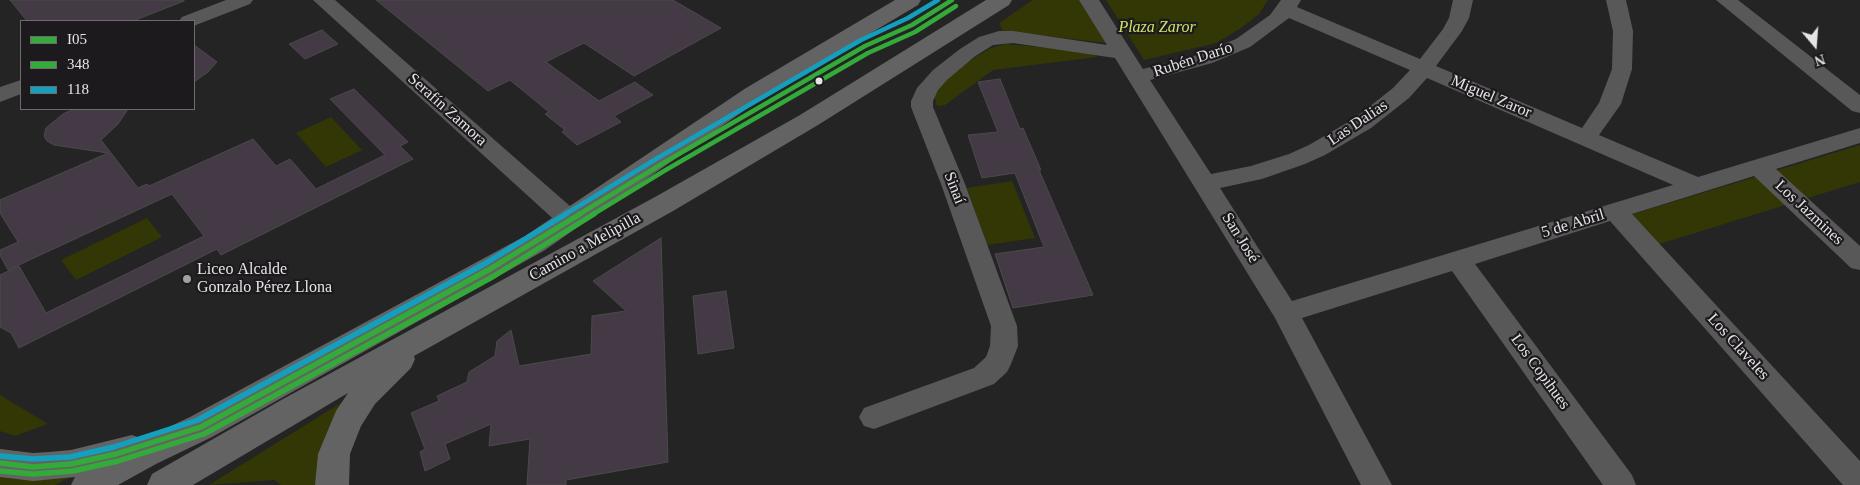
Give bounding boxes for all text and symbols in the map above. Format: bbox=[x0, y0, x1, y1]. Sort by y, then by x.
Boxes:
park label: Plaza Zaror bbox=[1118, 18, 1196, 38]
legend bbox=[20, 20, 195, 110]
north arrow bbox=[1790, 20, 1840, 70]
text: I05 bbox=[67, 31, 87, 47]
street label: Rubén Darío bbox=[1151, 38, 1235, 82]
text: N bbox=[1813, 51, 1827, 68]
text: 348 bbox=[67, 56, 90, 72]
street label: Serafín Zamora bbox=[403, 69, 491, 151]
street label: Miguel Zaror bbox=[1448, 71, 1534, 123]
unlabelled marker bbox=[814, 76, 824, 86]
text: 118 bbox=[67, 81, 89, 97]
street label: Las Dalias bbox=[1324, 96, 1392, 150]
street label: Sinaí bbox=[939, 169, 969, 207]
street label: Los Jazmines bbox=[1771, 176, 1847, 250]
street label: 5 de Abril bbox=[1539, 205, 1607, 243]
street label: Camino a Melipilla bbox=[526, 208, 644, 286]
street label: San José bbox=[1217, 209, 1263, 267]
place label: Liceo Alcalde Gonzalo Pérez Llona bbox=[197, 260, 332, 298]
marker: Liceo Alcalde Gonzalo Pérez Llona bbox=[181, 273, 193, 285]
street label: Los Claveles bbox=[1703, 310, 1773, 384]
street label: Los Copihues bbox=[1506, 331, 1574, 413]

